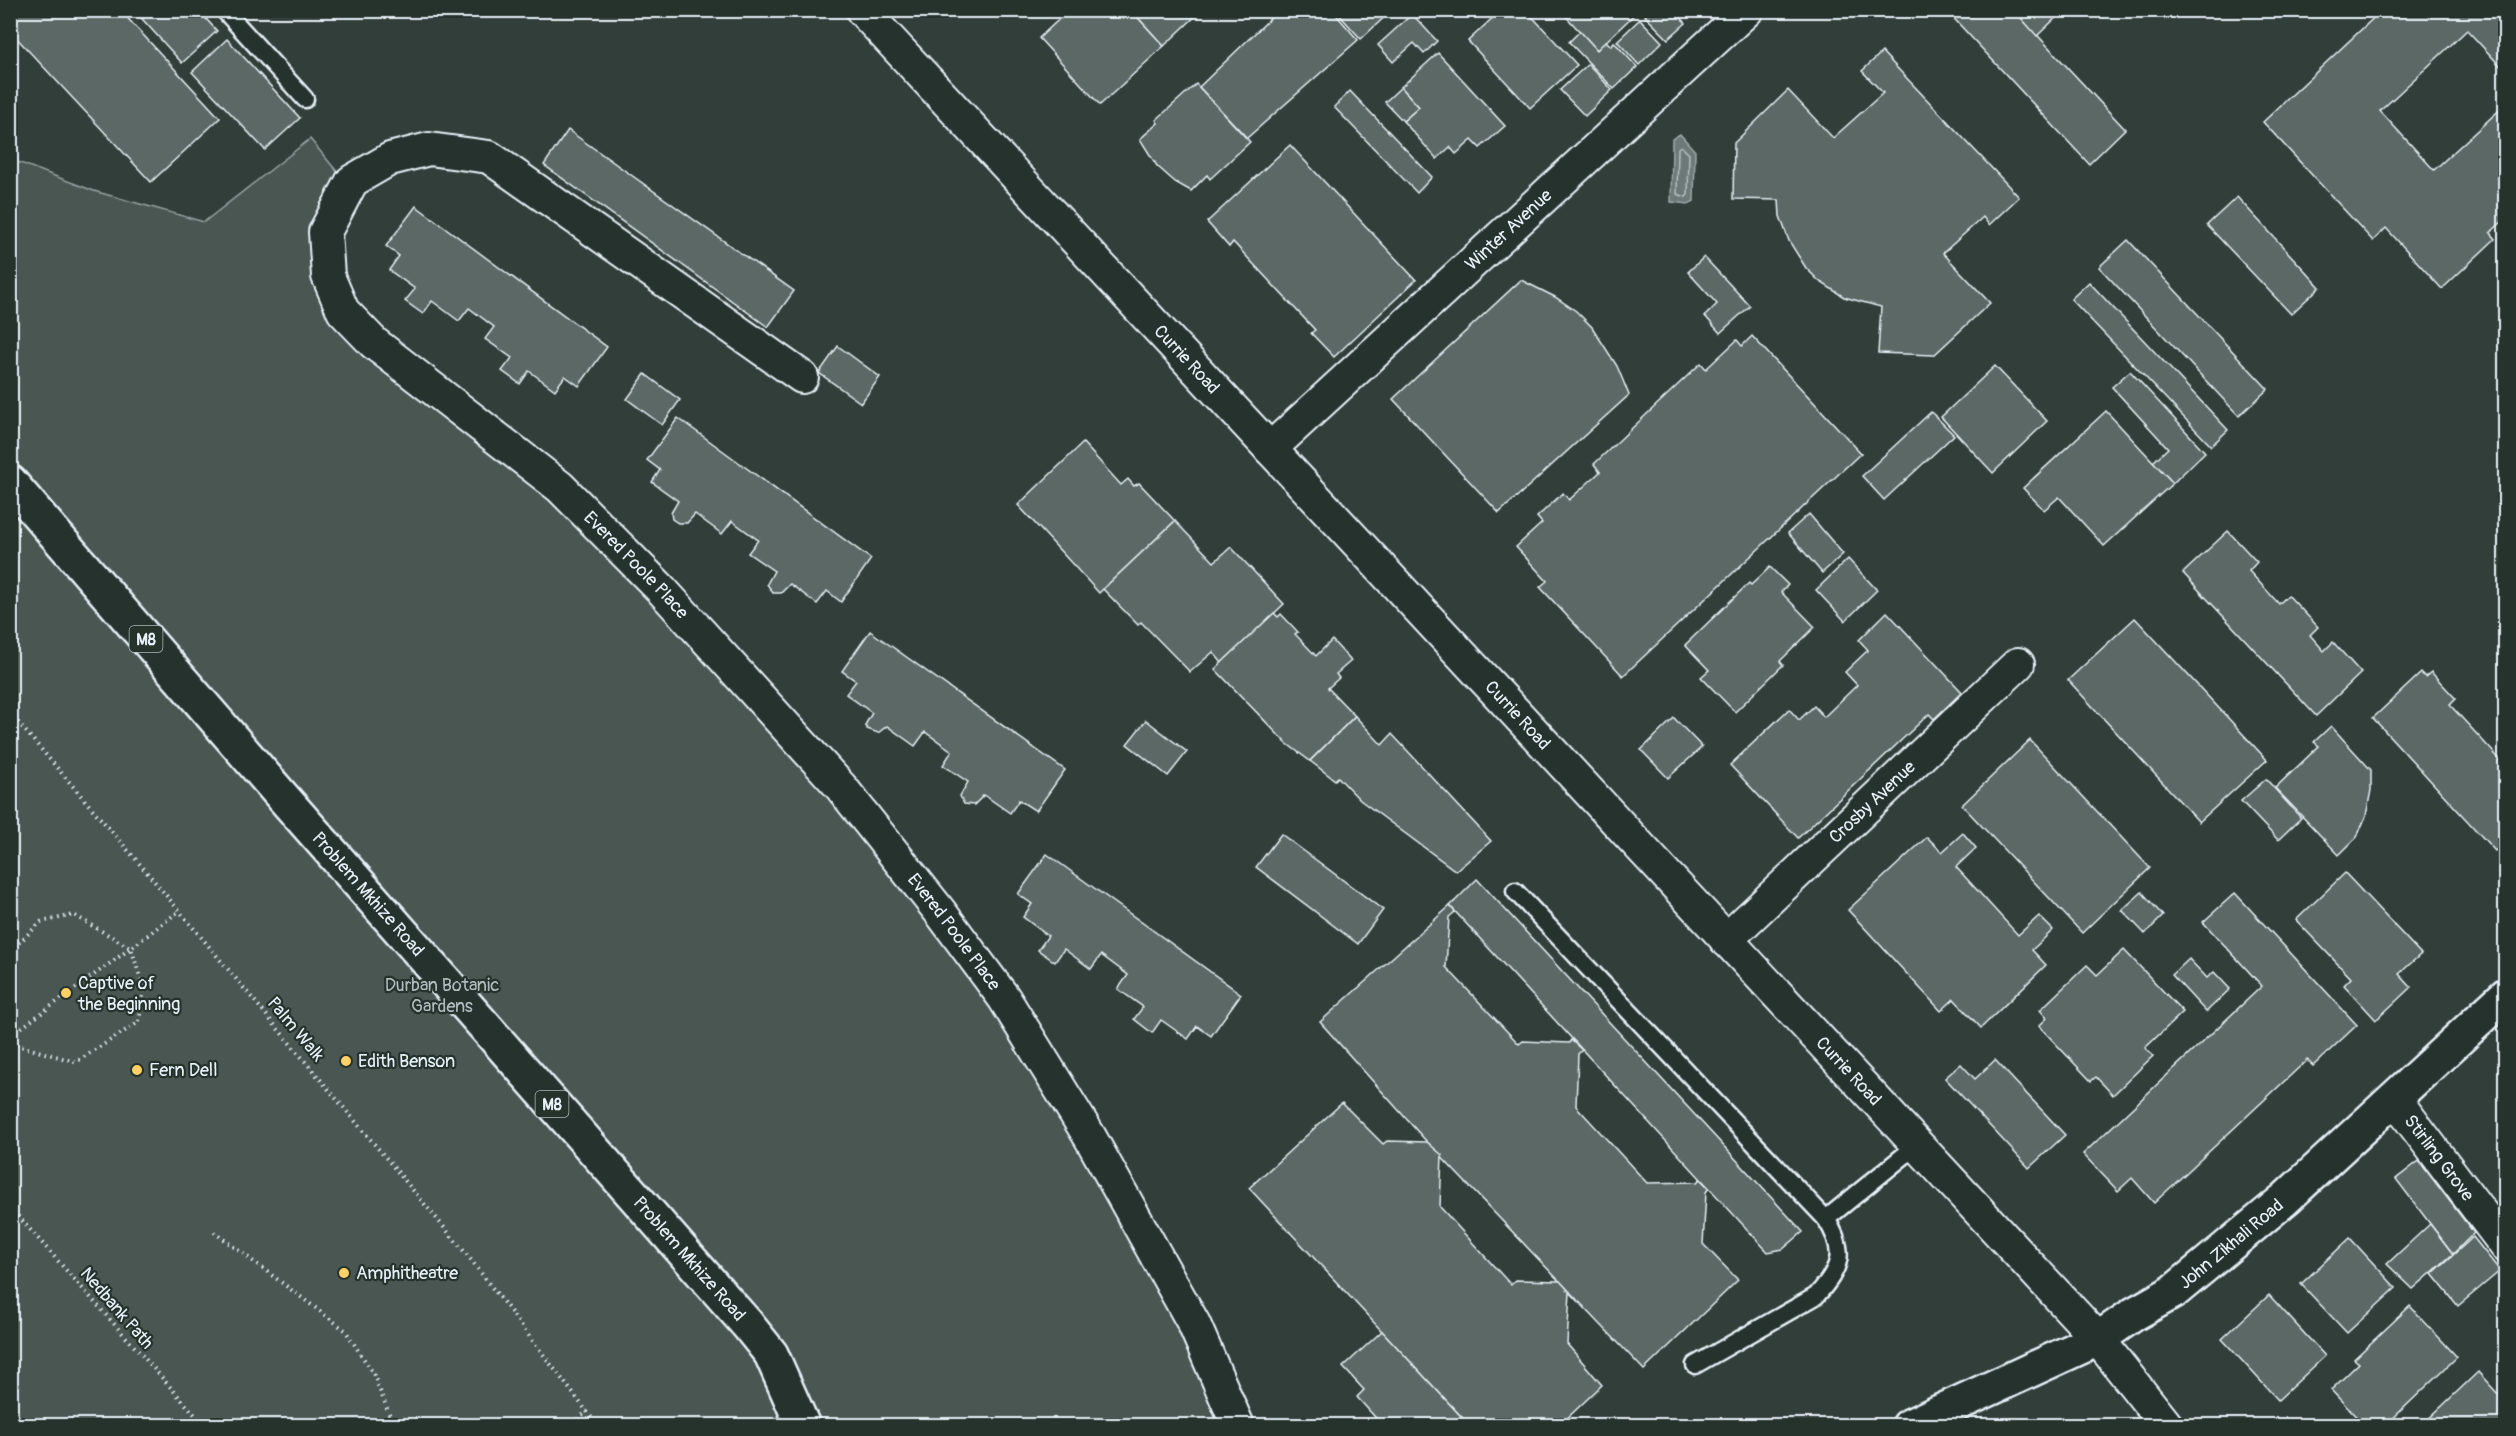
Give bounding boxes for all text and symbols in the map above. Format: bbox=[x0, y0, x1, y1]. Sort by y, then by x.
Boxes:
street label: Winter Avenue bbox=[1460, 184, 1557, 276]
street label: Currie Road bbox=[1149, 320, 1224, 399]
street label: Evered Poole Place bbox=[579, 507, 693, 624]
road number: M8 bbox=[130, 626, 162, 652]
street label: Currie Road bbox=[1480, 676, 1555, 755]
street label: Crosby Avenue bbox=[1824, 756, 1921, 849]
street label: Problem Mkhize Road bbox=[307, 827, 429, 962]
street label: Evered Poole Place bbox=[902, 869, 1006, 995]
place label: Captive of the Beginning bbox=[77, 972, 180, 1016]
park label: Durban Botanic Gardens bbox=[385, 974, 499, 1018]
marker: Captive of the Beginning bbox=[59, 986, 73, 1000]
street label: Palm Walk bbox=[262, 992, 330, 1067]
street label: Currie Road bbox=[1811, 1032, 1886, 1111]
place label: Edith Benson bbox=[358, 1050, 455, 1073]
marker: Edith Benson bbox=[339, 1054, 353, 1068]
place label: Fern Dell bbox=[149, 1059, 217, 1082]
marker: Fern Dell bbox=[130, 1063, 144, 1077]
road number: M8 bbox=[536, 1091, 568, 1117]
street label: Stirling Grove bbox=[2399, 1110, 2479, 1206]
street label: Problem Mkhize Road bbox=[628, 1192, 750, 1326]
street label: John Zikhali Road bbox=[2174, 1194, 2288, 1294]
place label: Amphitheatre bbox=[356, 1262, 458, 1285]
street label: Nedbank Path bbox=[75, 1263, 158, 1354]
marker: Amphitheatre bbox=[337, 1266, 351, 1280]

